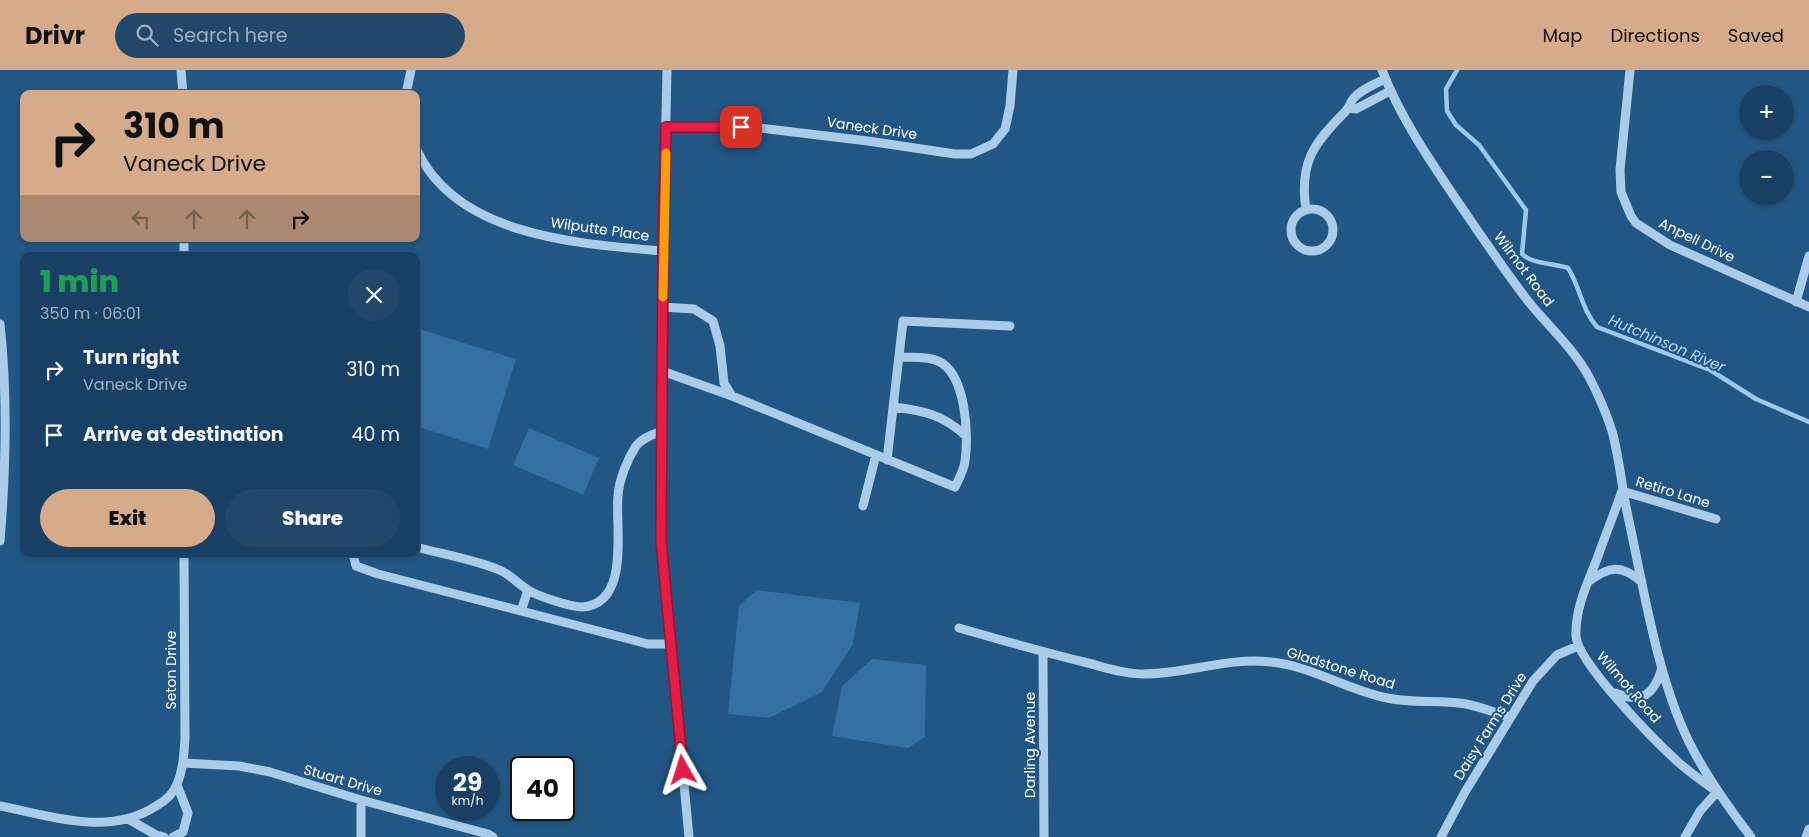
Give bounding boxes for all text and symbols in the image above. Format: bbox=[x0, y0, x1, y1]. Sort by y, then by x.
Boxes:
search box bbox=[115, 13, 465, 58]
text: Drivr bbox=[25, 19, 85, 52]
icon: search bbox=[133, 21, 161, 49]
text: Search here bbox=[173, 22, 288, 49]
text: Map bbox=[1543, 23, 1582, 48]
text: Directions bbox=[1610, 23, 1700, 48]
text: Saved bbox=[1728, 23, 1784, 48]
map controls bbox=[1739, 85, 1794, 205]
button: + bbox=[1739, 85, 1794, 140]
text: 310 m bbox=[123, 101, 225, 150]
pin bbox=[720, 106, 762, 148]
icon: right bbox=[40, 110, 105, 175]
street label: Vaneck Drive bbox=[825, 112, 919, 144]
icon: arrive bbox=[727, 113, 755, 141]
text: Vaneck Drive bbox=[123, 148, 266, 179]
button: − bbox=[1739, 150, 1794, 205]
icon: left bbox=[127, 205, 155, 233]
icon: ahead bbox=[180, 205, 208, 233]
icon: ahead bbox=[233, 205, 261, 233]
icon: right bbox=[286, 205, 314, 233]
street label: Wilputte Place bbox=[549, 212, 651, 246]
street label: Anpell Drive bbox=[1656, 213, 1739, 267]
street label: Wilmot Road bbox=[1489, 227, 1559, 311]
text: 1 min bbox=[40, 260, 119, 303]
button: close bbox=[348, 269, 400, 321]
text: 350 m · 06:01 bbox=[40, 302, 141, 325]
water label: Hutchinson River bbox=[1605, 309, 1729, 377]
text: Turn right bbox=[83, 344, 179, 371]
icon: right bbox=[40, 356, 68, 384]
text: 310 m bbox=[346, 356, 400, 383]
text: Vaneck Drive bbox=[83, 373, 187, 396]
icon: arrive bbox=[40, 421, 68, 449]
text: Arrive at destination bbox=[83, 421, 284, 448]
text: 40 m bbox=[351, 421, 400, 448]
street label: Retiro Lane bbox=[1633, 471, 1713, 513]
button: Exit bbox=[40, 489, 215, 547]
button: Share bbox=[225, 489, 400, 547]
street label: Seton Drive bbox=[161, 630, 181, 709]
street label: Gladstone Road bbox=[1284, 642, 1398, 694]
street label: Wilmot Road bbox=[1592, 647, 1666, 727]
street label: Daisy Farms Drive bbox=[1449, 668, 1532, 784]
street label: Darling Avenue bbox=[1020, 692, 1040, 798]
position arrow bbox=[656, 743, 708, 795]
speed limit sign: 40 bbox=[510, 756, 575, 821]
street label: Stuart Drive bbox=[301, 759, 385, 801]
text: 29 bbox=[453, 765, 482, 800]
text: km/h bbox=[452, 792, 483, 809]

